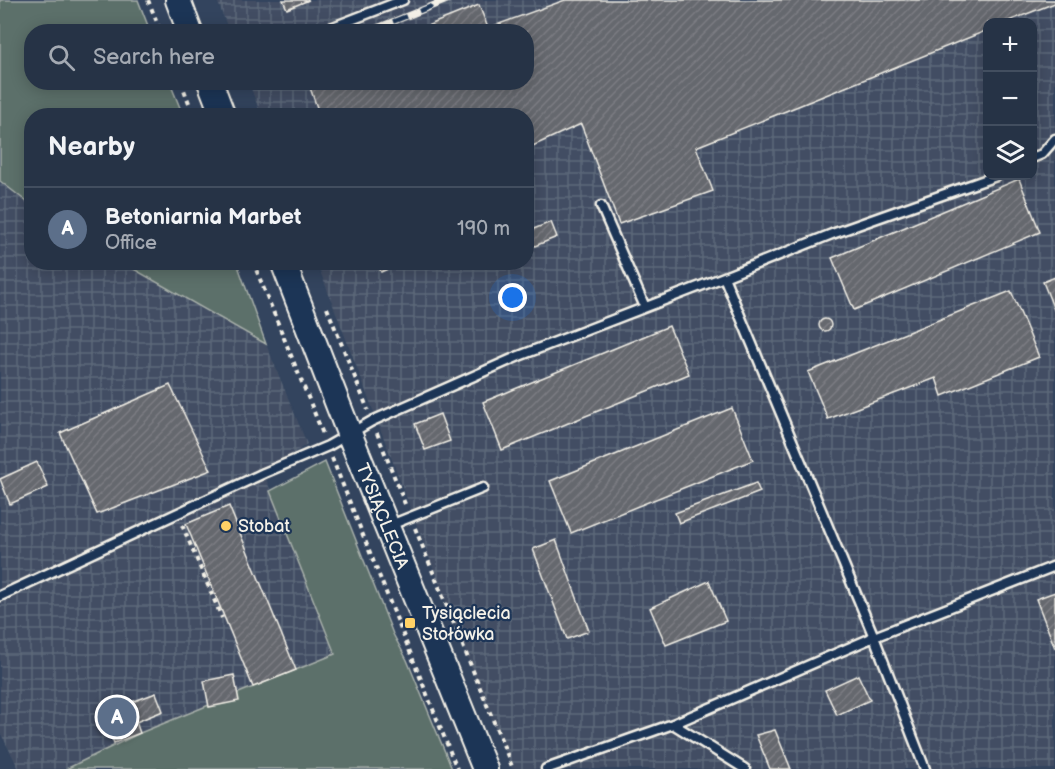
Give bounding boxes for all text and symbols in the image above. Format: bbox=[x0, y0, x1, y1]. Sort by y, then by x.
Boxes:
map controls bbox=[983, 18, 1037, 180]
button: + bbox=[983, 18, 1037, 72]
search box bbox=[24, 24, 534, 90]
icon: search bbox=[45, 41, 78, 74]
text: Search here bbox=[93, 44, 215, 71]
button: − bbox=[983, 72, 1037, 126]
button: layers bbox=[983, 126, 1037, 180]
text: Nearby bbox=[48, 132, 135, 163]
text: Betoniarnia Marbet bbox=[105, 204, 301, 231]
text: A bbox=[61, 217, 74, 241]
text: 190 m bbox=[457, 217, 510, 241]
text: Office bbox=[105, 231, 157, 255]
your location bbox=[498, 283, 527, 312]
street label: TYSIĄCLECIA bbox=[351, 460, 413, 572]
place label: Stobat bbox=[238, 516, 290, 537]
marker: Stobat bbox=[219, 519, 233, 533]
place label: Tysiąclecia Stołówka bbox=[422, 603, 511, 645]
marker: Tysiąclecia Stołówka bbox=[403, 616, 417, 630]
pin: A bbox=[98, 694, 136, 740]

